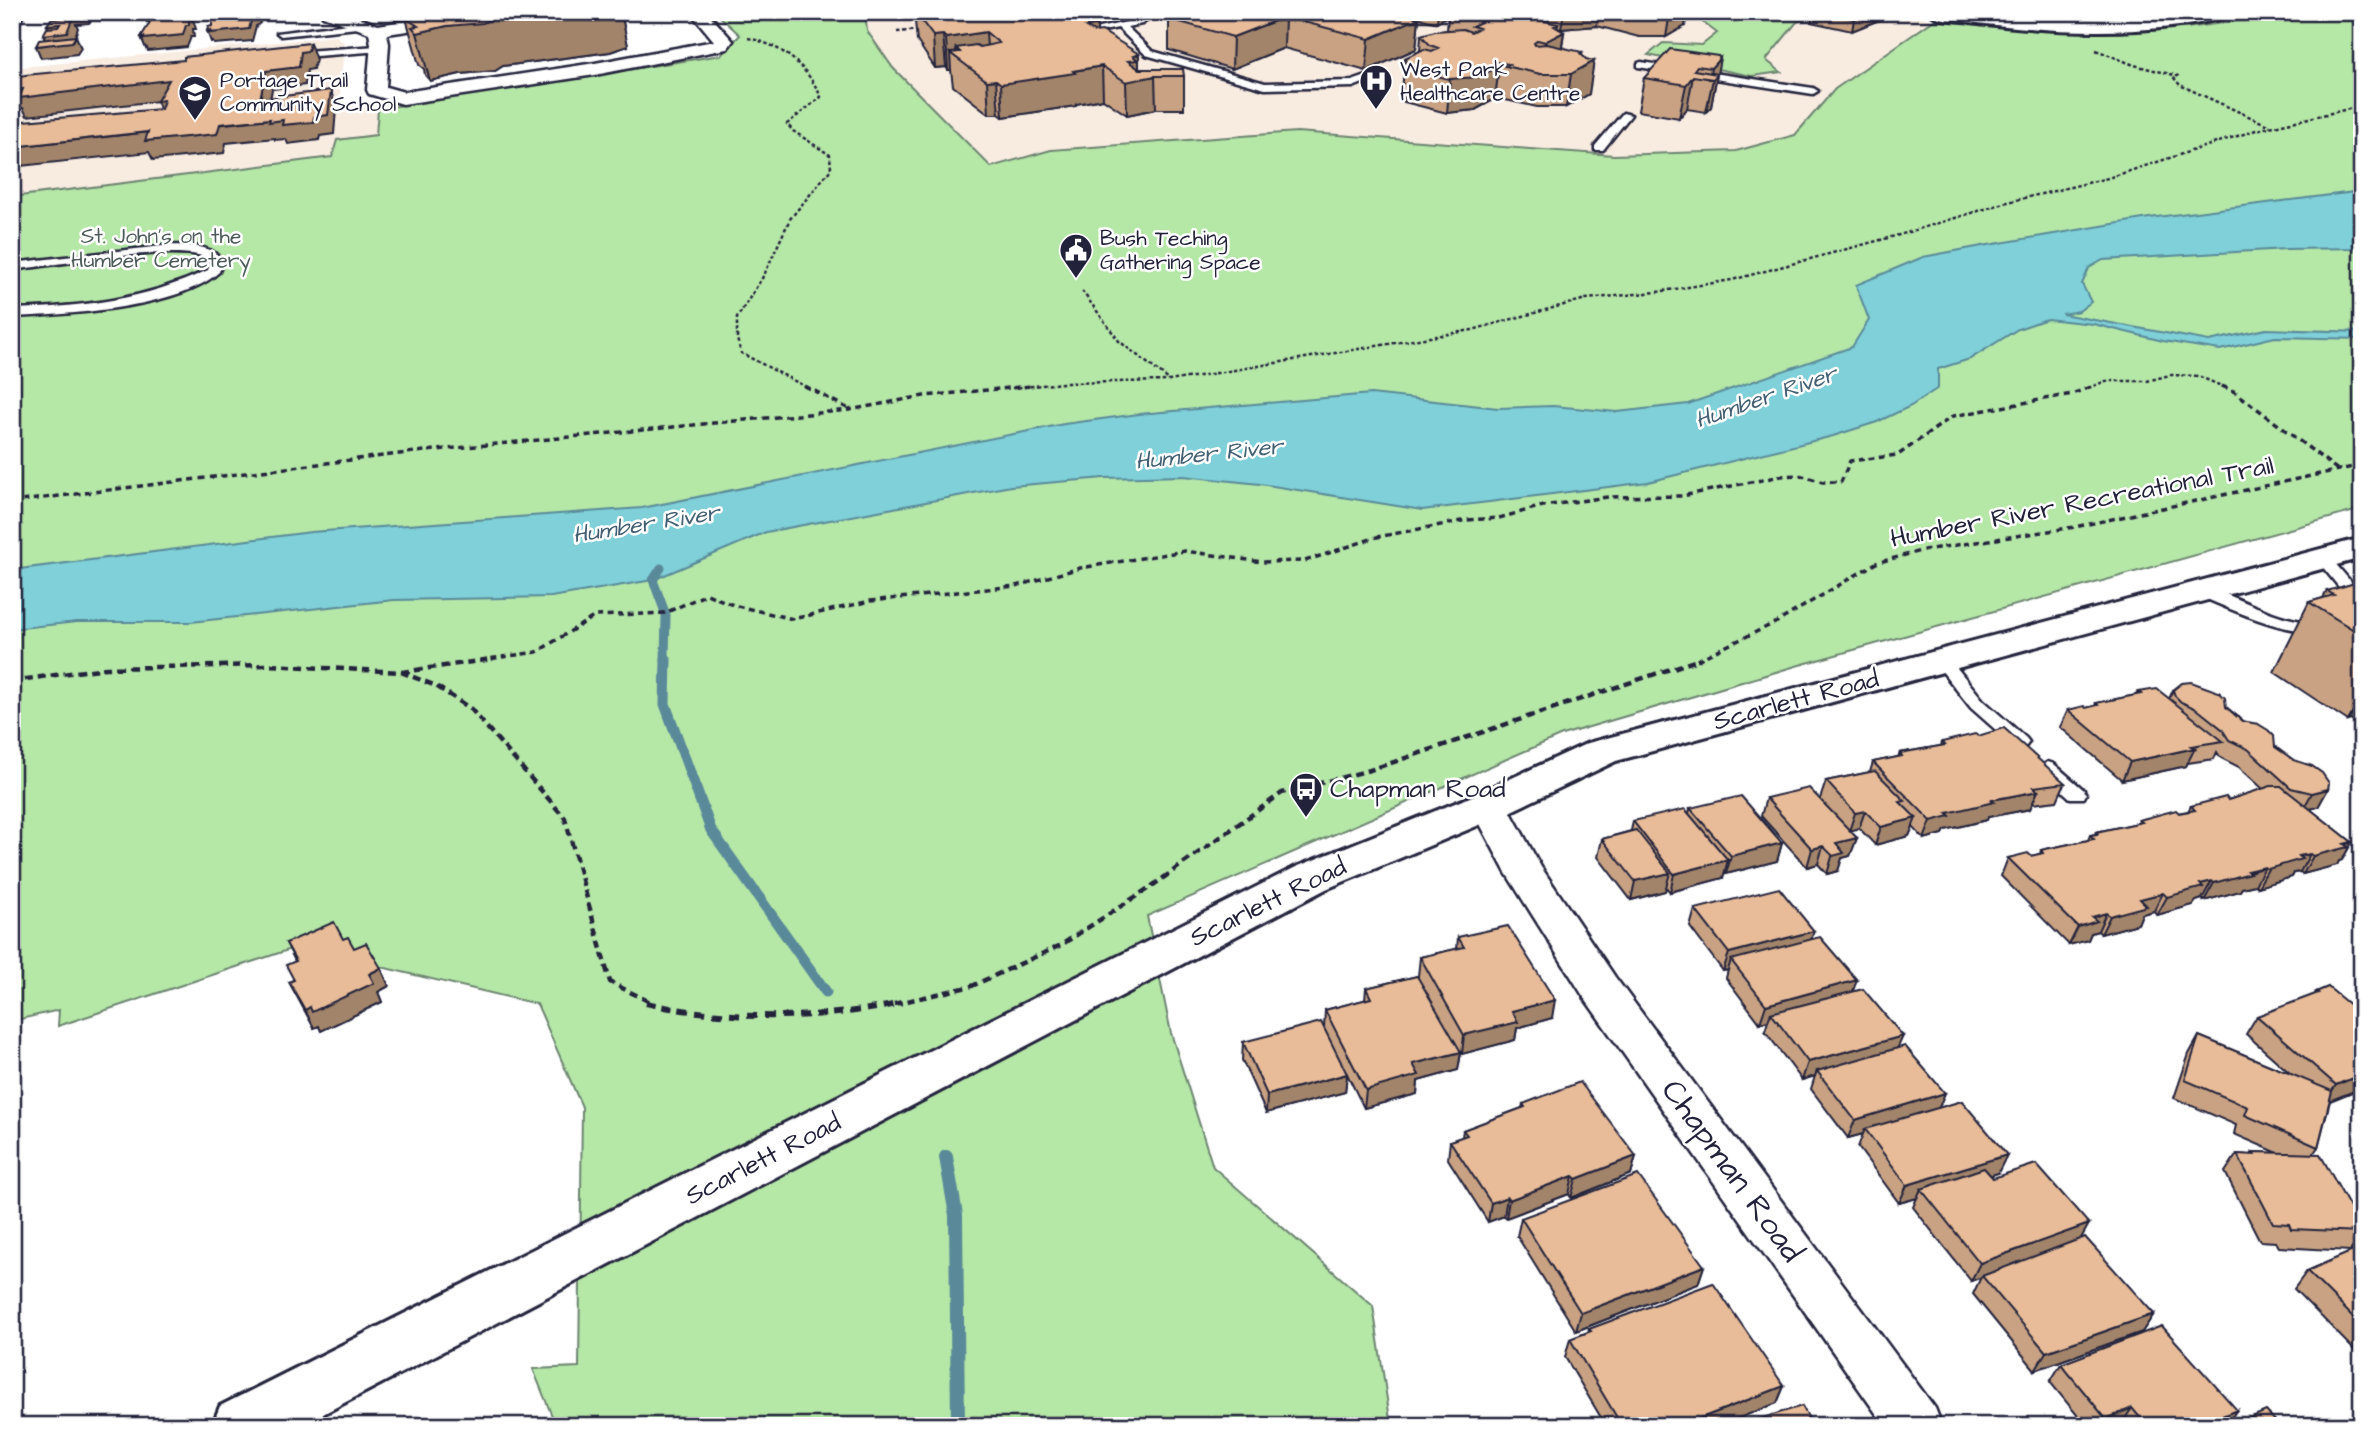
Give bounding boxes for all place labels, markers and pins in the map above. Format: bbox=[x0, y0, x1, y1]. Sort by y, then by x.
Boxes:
place label: West Park Healthcare Centre bbox=[1400, 55, 1580, 108]
hospital icon: West Park Healthcare Centre bbox=[1357, 62, 1395, 111]
place label: Portage Trail Community School bbox=[220, 66, 396, 121]
school or university icon: Portage Trail Community School bbox=[176, 73, 214, 122]
place label: Bush Teching Gathering Space bbox=[1100, 224, 1261, 279]
public building icon: Bush Teching Gathering Space bbox=[1057, 231, 1095, 280]
bus stop icon: Chapman Road bbox=[1287, 770, 1325, 819]
place label: Chapman Road bbox=[1330, 771, 1506, 807]

